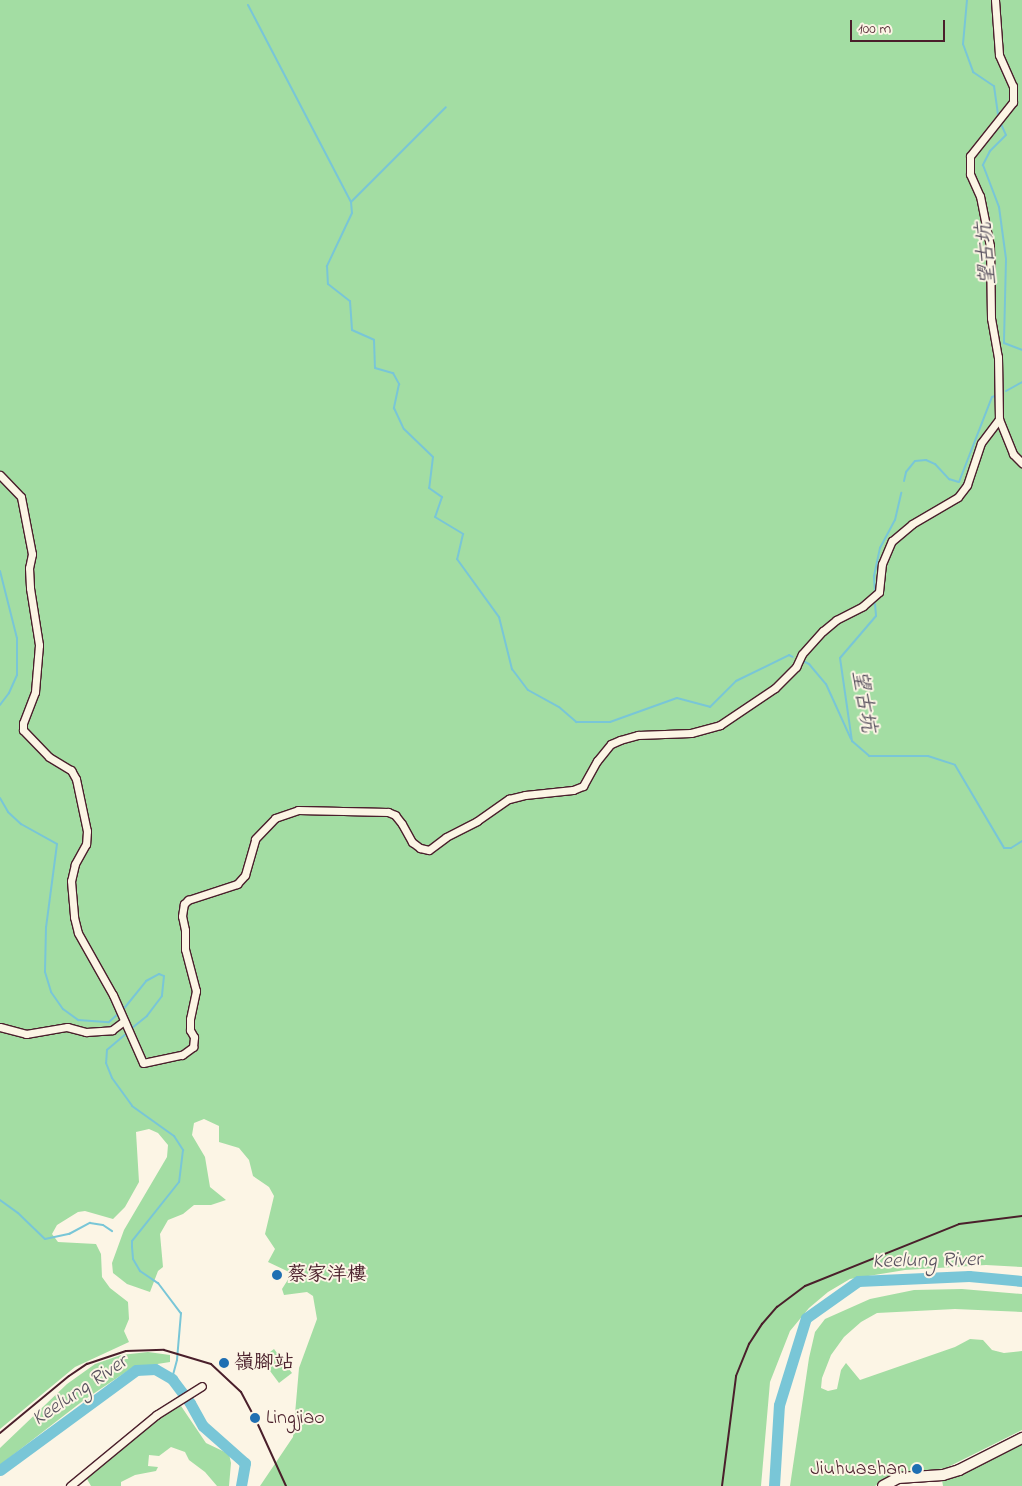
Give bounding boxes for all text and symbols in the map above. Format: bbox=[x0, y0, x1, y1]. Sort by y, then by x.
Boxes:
scale bar bbox=[852, 10, 947, 42]
text: 100 m bbox=[858, 18, 891, 40]
water label: 望古坑 bbox=[972, 222, 1002, 286]
water label: 望古坑 bbox=[846, 668, 880, 734]
water label: Keelung River bbox=[872, 1247, 982, 1275]
place label: 蔡家洋樓 bbox=[287, 1263, 367, 1287]
marker: 蔡家洋樓 bbox=[271, 1269, 283, 1281]
water label: Keelung River bbox=[28, 1350, 132, 1432]
place label: 嶺腳站 bbox=[234, 1351, 294, 1375]
marker: 嶺腳站 bbox=[218, 1357, 230, 1369]
place label: Lingjiao bbox=[266, 1406, 325, 1430]
marker: Lingjiao bbox=[248, 1411, 262, 1425]
place label: Jiuhuashan bbox=[810, 1457, 907, 1481]
marker: Jiuhuashan bbox=[911, 1463, 923, 1475]

